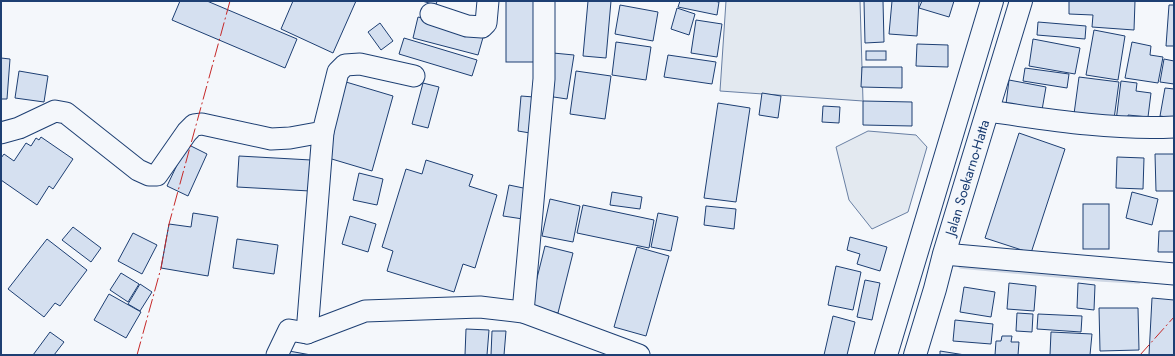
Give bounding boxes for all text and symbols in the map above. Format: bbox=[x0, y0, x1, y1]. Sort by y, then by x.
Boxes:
street label: Jalan Soekarno-Hatta bbox=[940, 117, 994, 240]

